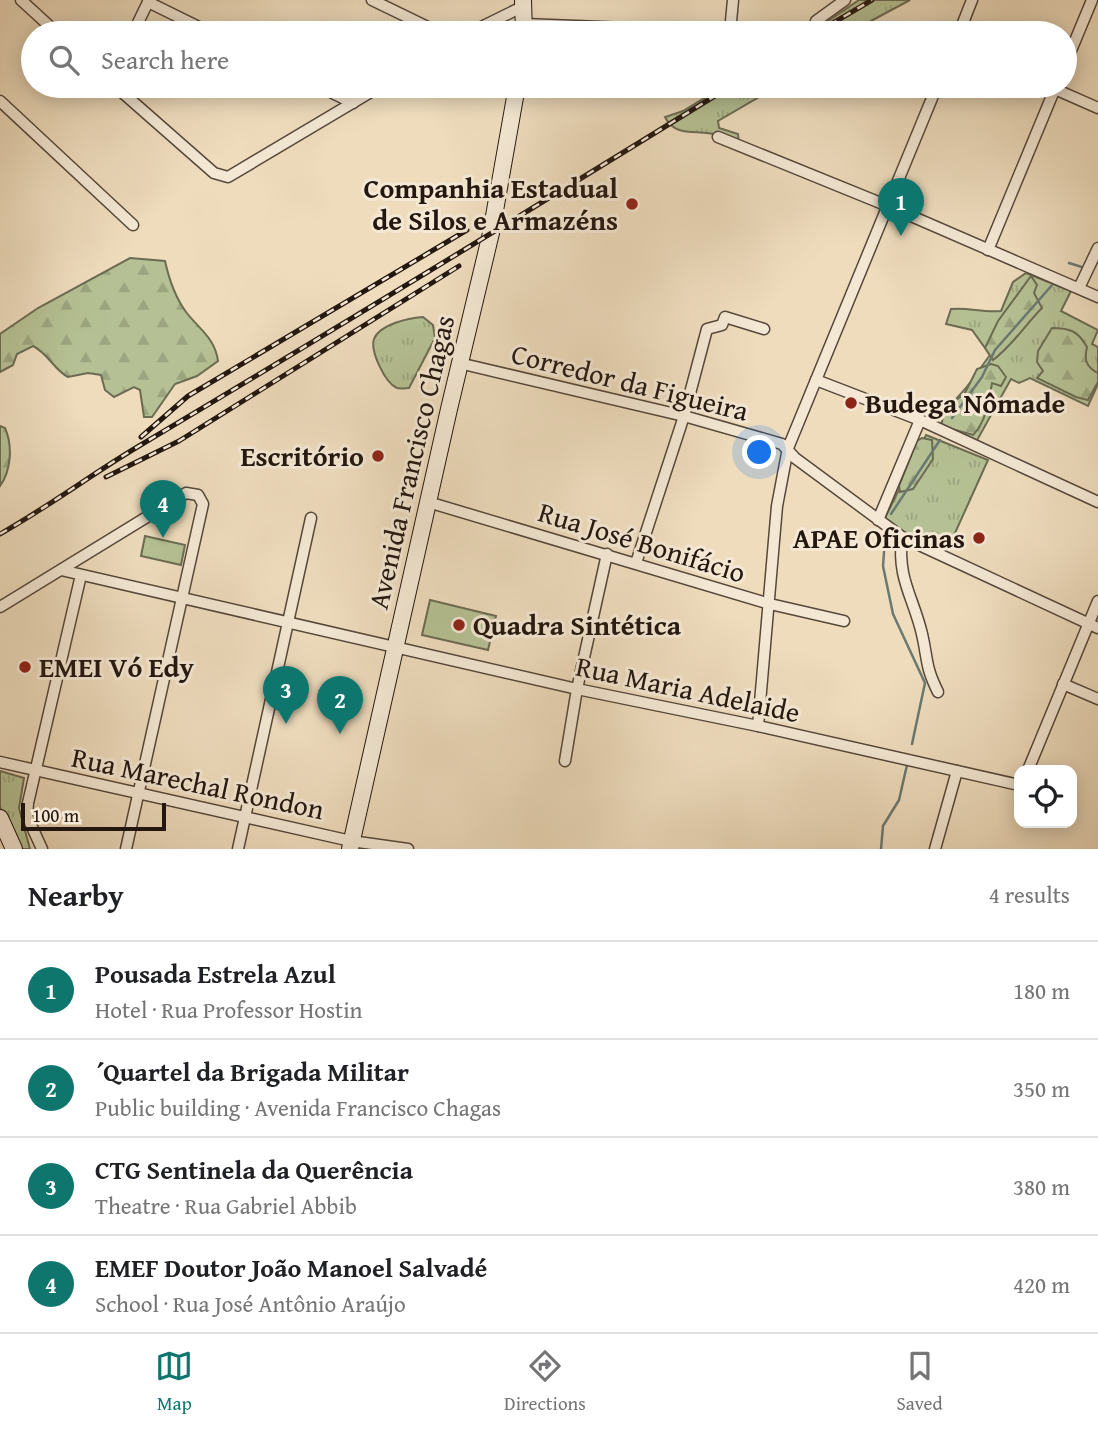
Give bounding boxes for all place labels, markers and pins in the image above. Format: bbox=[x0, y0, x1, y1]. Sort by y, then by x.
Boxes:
place label: Companhia Estadual de Silos e Armazéns bbox=[364, 167, 618, 240]
pin: 1 bbox=[878, 178, 924, 236]
marker: Companhia Estadual de Silos e Armazéns bbox=[624, 196, 640, 212]
place label: Budega Nômade bbox=[865, 382, 1065, 423]
marker: Budega Nômade bbox=[843, 395, 859, 411]
place label: Escritório bbox=[241, 435, 364, 476]
marker: Escritório bbox=[370, 448, 386, 464]
pin: 4 bbox=[140, 480, 186, 538]
place label: APAE Oficinas bbox=[793, 517, 965, 558]
marker: APAE Oficinas bbox=[971, 530, 987, 546]
place label: Quadra Sintética bbox=[473, 604, 682, 645]
marker: Quadra Sintética bbox=[451, 617, 467, 633]
place label: EMEI Vó Edy bbox=[39, 646, 195, 687]
marker: EMEI Vó Edy bbox=[17, 659, 33, 675]
pin: 3 bbox=[263, 666, 309, 724]
pin: 2 bbox=[317, 676, 363, 734]

